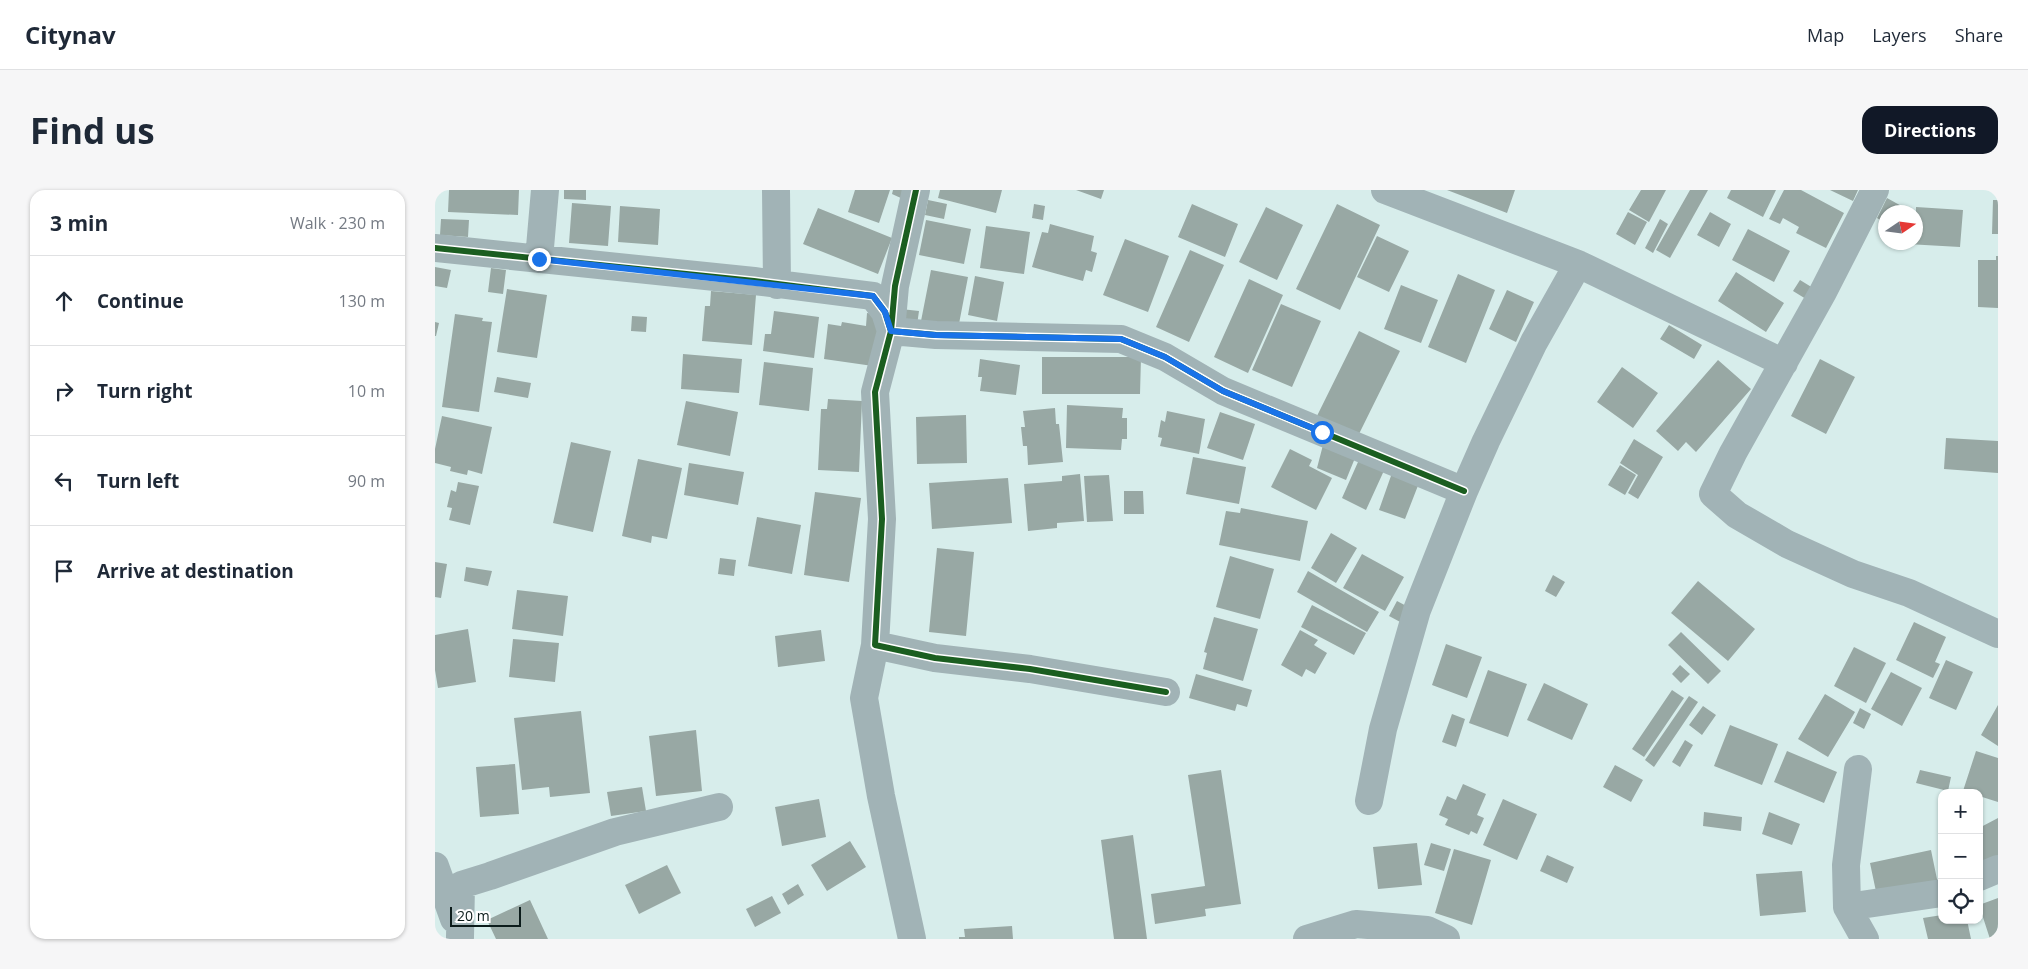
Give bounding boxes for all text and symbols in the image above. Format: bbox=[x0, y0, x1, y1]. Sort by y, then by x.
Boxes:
text: Citynav bbox=[25, 18, 116, 51]
text: Map bbox=[1807, 23, 1844, 47]
text: Layers bbox=[1872, 23, 1927, 47]
text: Share bbox=[1955, 23, 2003, 47]
button: Directions bbox=[1862, 106, 1998, 154]
text: Find us bbox=[30, 107, 155, 154]
north arrow bbox=[1878, 205, 1923, 250]
text: 3 min bbox=[50, 209, 108, 237]
text: Walk · 230 m bbox=[290, 212, 385, 234]
route end bbox=[528, 248, 551, 271]
icon: ahead bbox=[50, 287, 78, 315]
text: Continue bbox=[97, 288, 184, 314]
text: 130 m bbox=[339, 290, 385, 312]
icon: right bbox=[50, 377, 78, 405]
text: Turn right bbox=[97, 378, 192, 404]
text: 10 m bbox=[348, 380, 385, 402]
route start bbox=[1311, 421, 1334, 444]
icon: left bbox=[50, 467, 78, 495]
text: Turn left bbox=[97, 468, 179, 494]
text: 90 m bbox=[348, 470, 385, 492]
icon: arrive bbox=[50, 557, 78, 585]
text: Arrive at destination bbox=[97, 558, 294, 584]
map controls bbox=[1938, 789, 1983, 924]
button: + bbox=[1938, 789, 1983, 834]
button: − bbox=[1938, 834, 1983, 879]
button: locate bbox=[1938, 879, 1983, 924]
scale bar bbox=[450, 904, 521, 927]
text: 20 m bbox=[457, 906, 490, 925]

